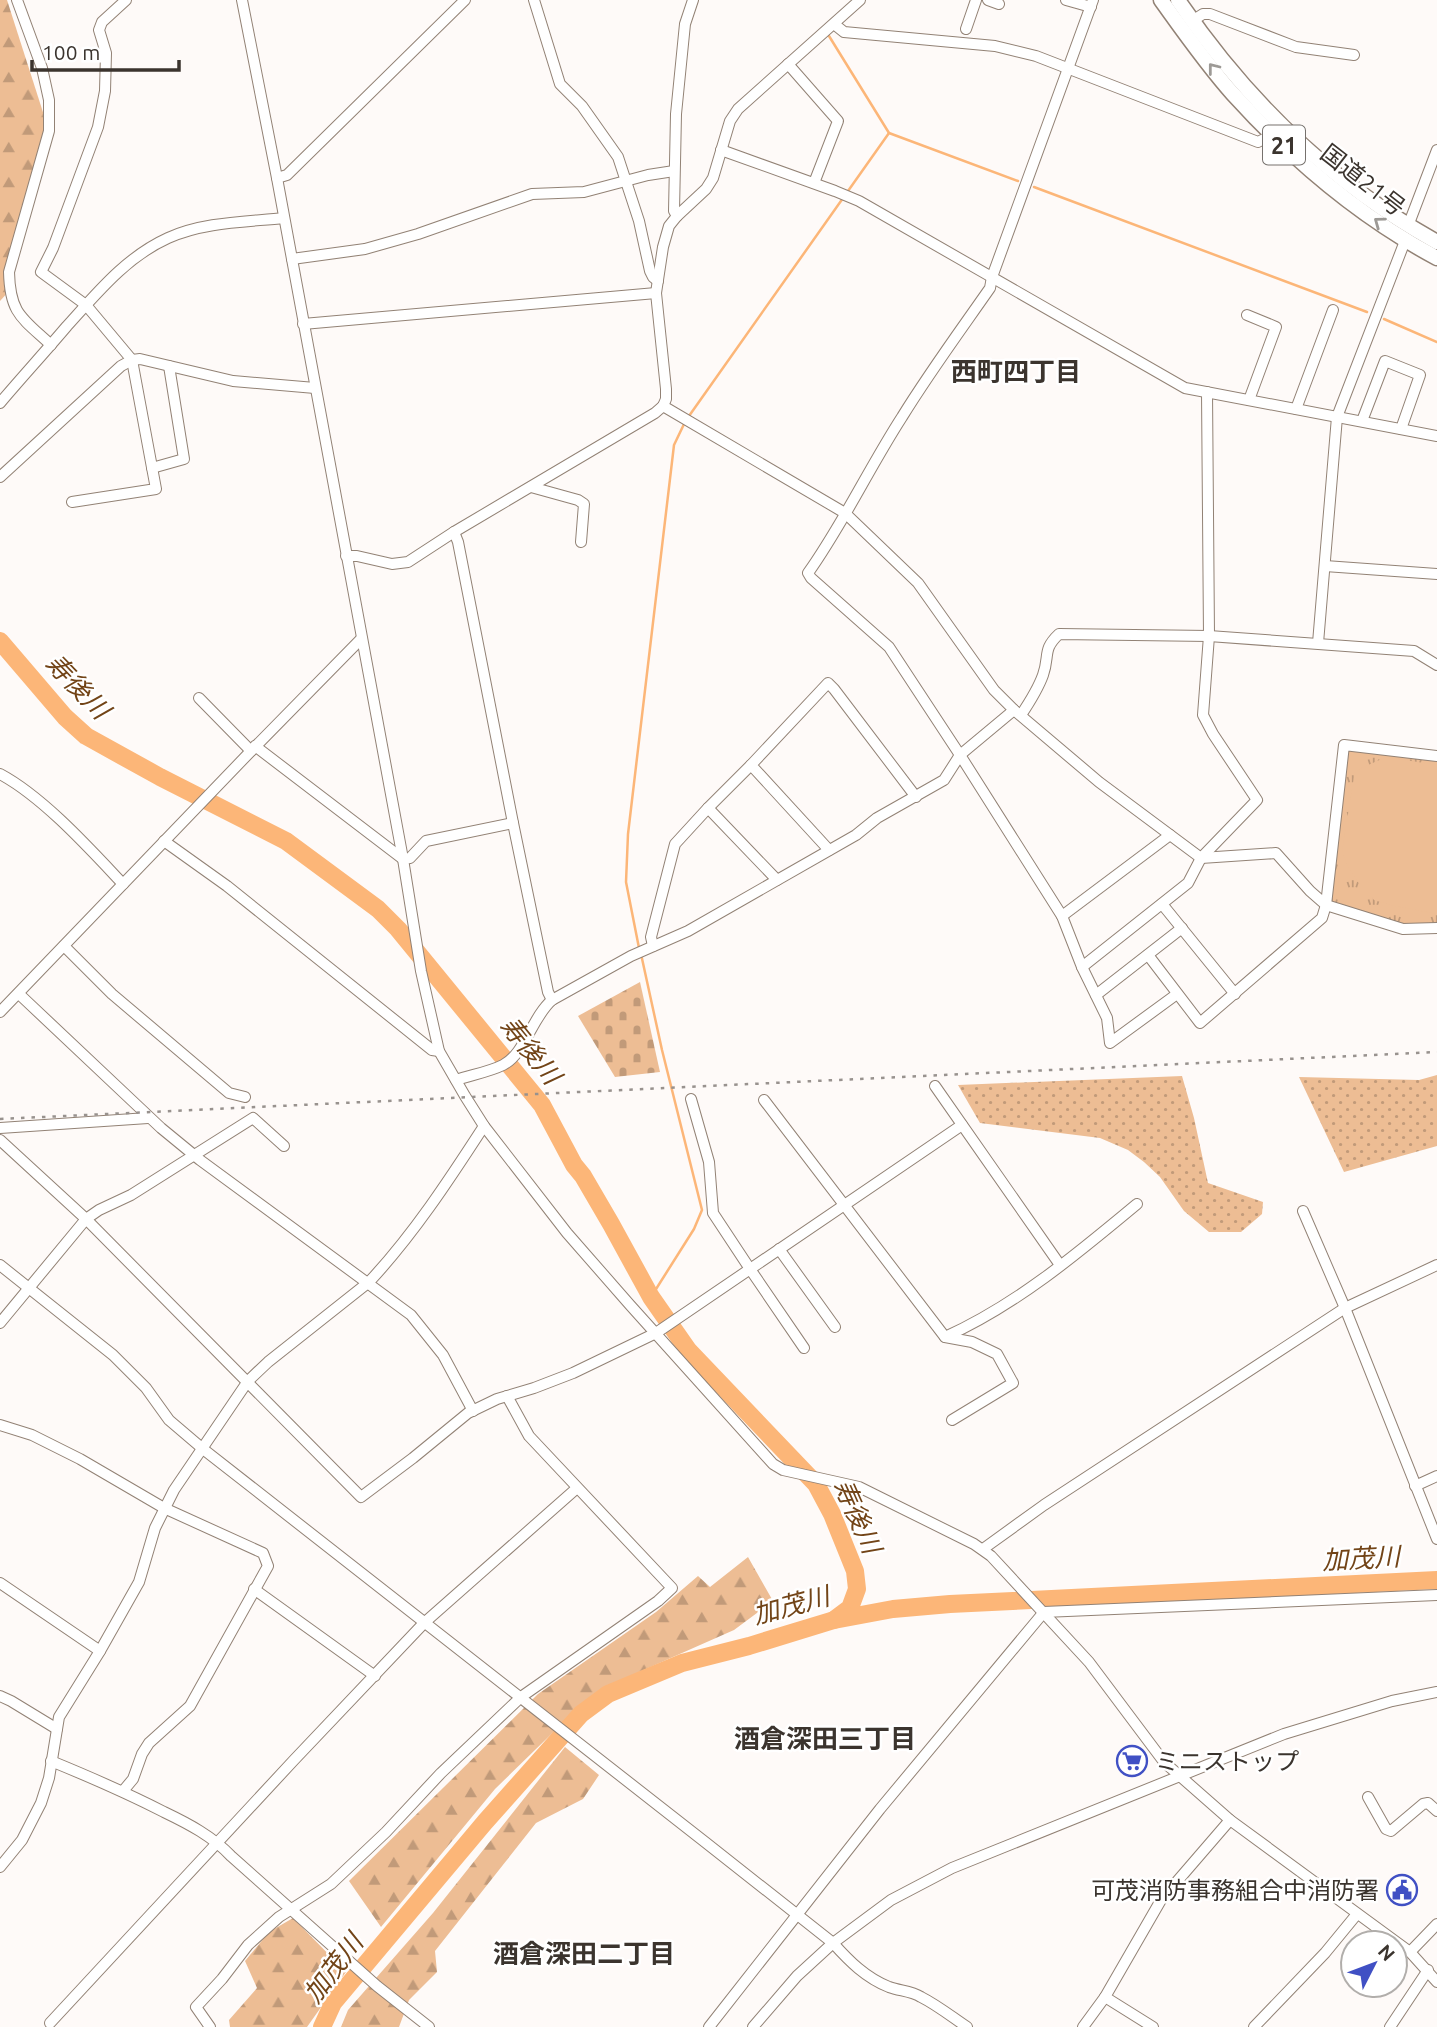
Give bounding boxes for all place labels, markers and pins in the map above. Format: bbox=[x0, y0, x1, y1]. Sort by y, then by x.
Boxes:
supermarket icon: ミニストップ bbox=[1115, 1744, 1149, 1778]
place label: ミニストップ bbox=[1155, 1748, 1299, 1775]
public building icon: 可茂消防事務組合中消防署 bbox=[1385, 1873, 1419, 1907]
place label: 可茂消防事務組合中消防署 bbox=[1091, 1877, 1379, 1904]

